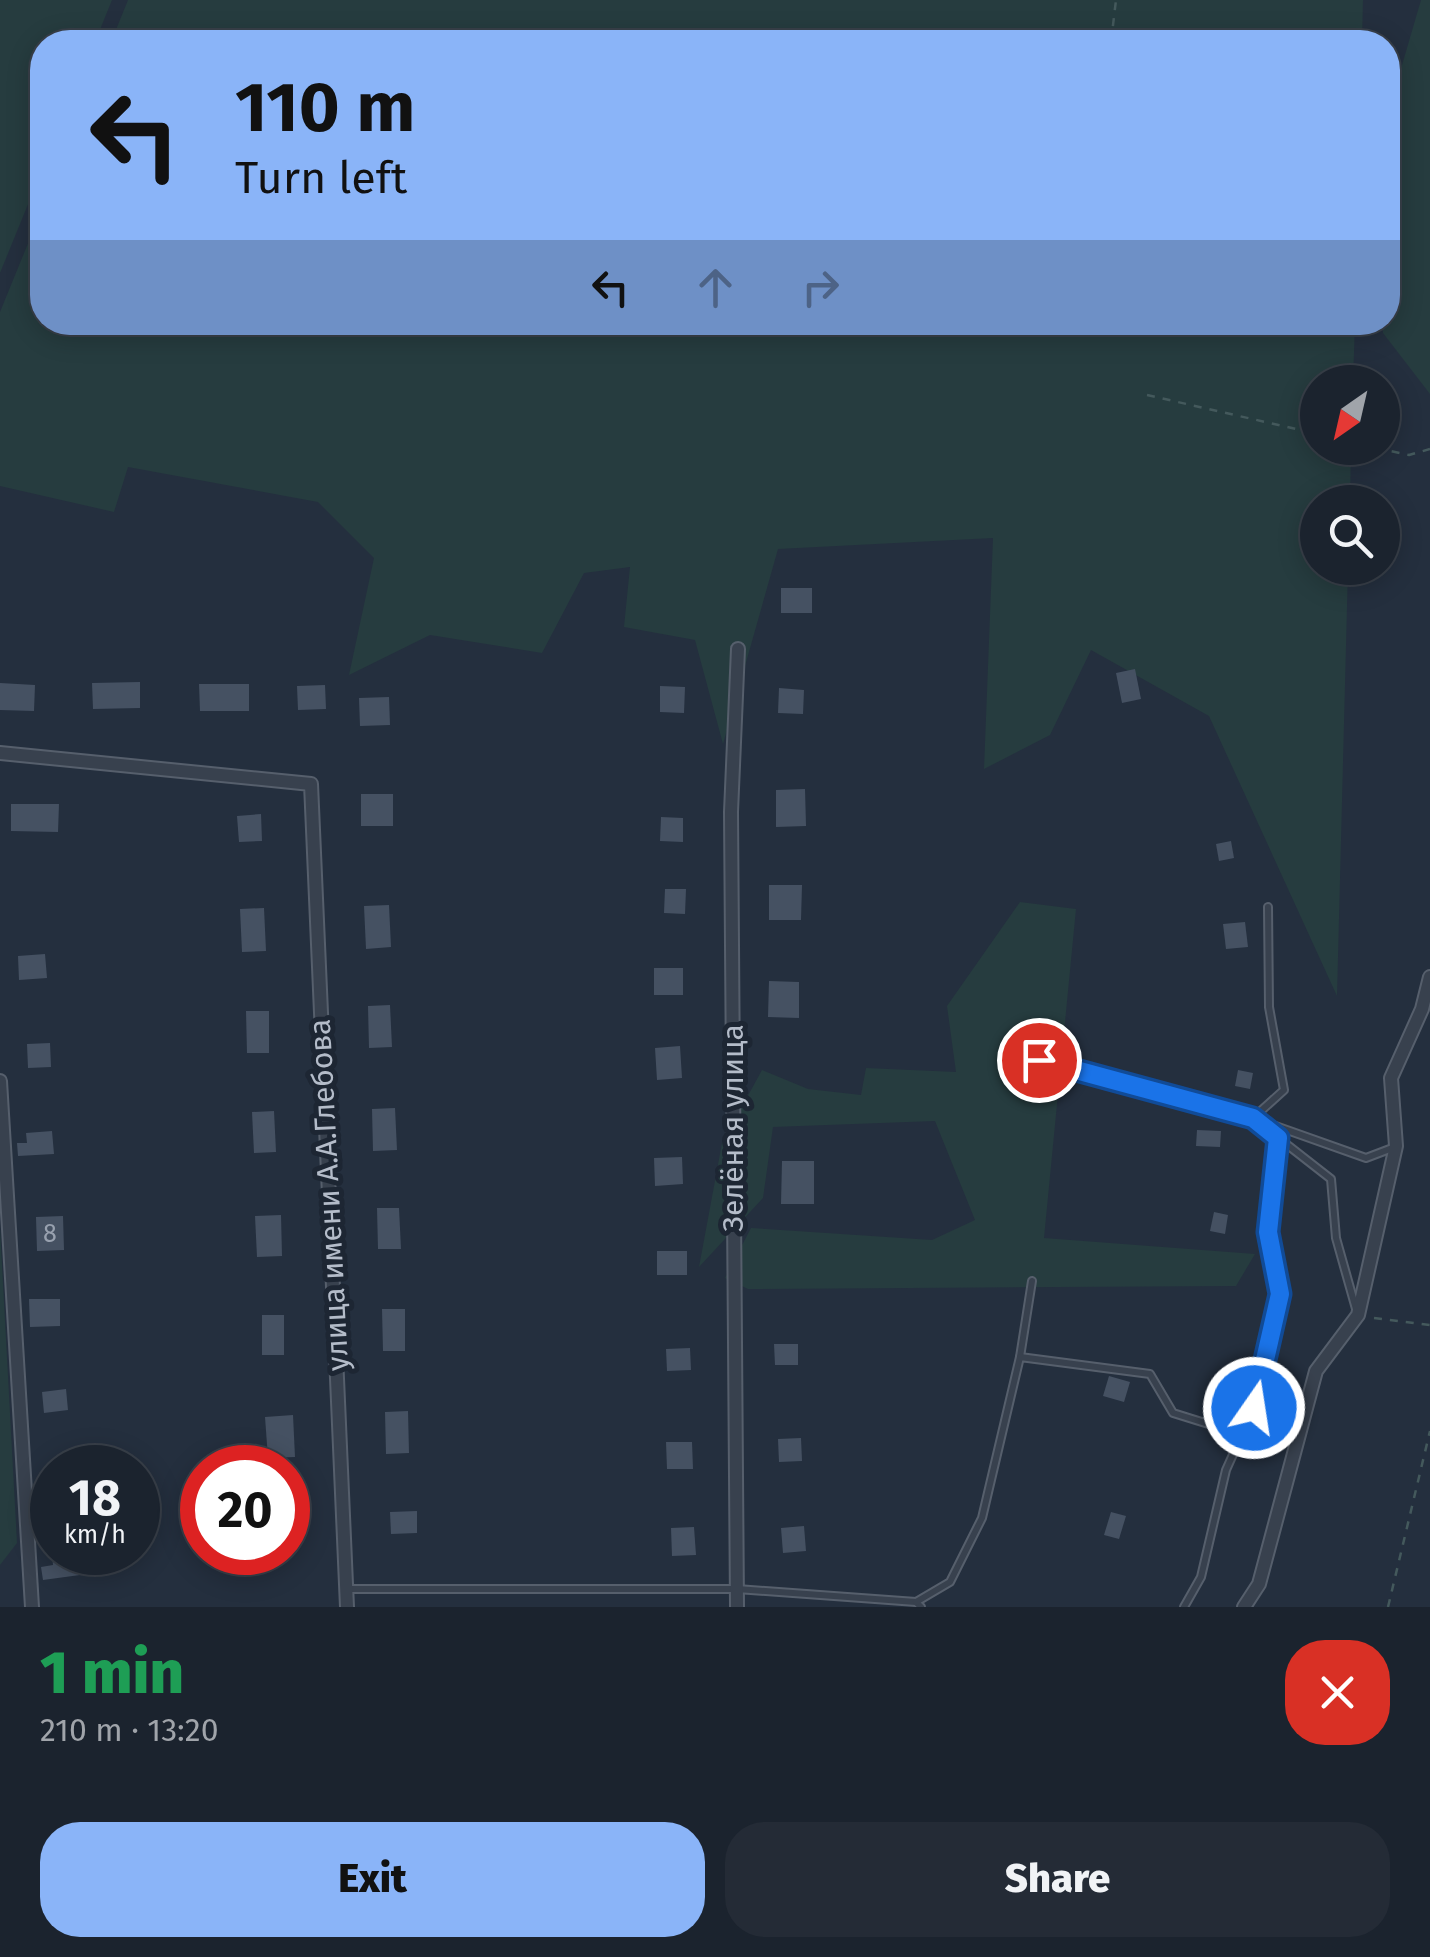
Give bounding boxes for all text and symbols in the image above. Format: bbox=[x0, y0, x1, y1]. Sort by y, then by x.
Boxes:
text: 110 m bbox=[235, 66, 415, 150]
icon: left bbox=[70, 70, 200, 200]
text: Turn left bbox=[235, 151, 407, 205]
icon: left bbox=[583, 260, 638, 315]
icon: ahead bbox=[688, 260, 743, 315]
icon: right bbox=[793, 260, 848, 315]
north arrow bbox=[1300, 365, 1400, 465]
map controls bbox=[1300, 365, 1400, 585]
button: search bbox=[1300, 485, 1400, 585]
street label: улица имени А.А.Глебова bbox=[302, 1018, 356, 1372]
pin bbox=[997, 1018, 1082, 1103]
street label: Зелёная улица bbox=[715, 1024, 751, 1232]
icon: arrive bbox=[1012, 1033, 1067, 1088]
house number: 8 bbox=[43, 1219, 57, 1249]
position arrow bbox=[1202, 1356, 1306, 1460]
speed limit sign: 20 bbox=[180, 1445, 310, 1575]
text: 18 bbox=[69, 1468, 121, 1528]
text: km/h bbox=[64, 1520, 126, 1550]
text: 1 min bbox=[40, 1637, 184, 1709]
button: close bbox=[1285, 1640, 1390, 1745]
text: 210 m · 13:20 bbox=[40, 1711, 219, 1749]
button: Exit bbox=[40, 1822, 705, 1937]
button: Share bbox=[725, 1822, 1390, 1937]

